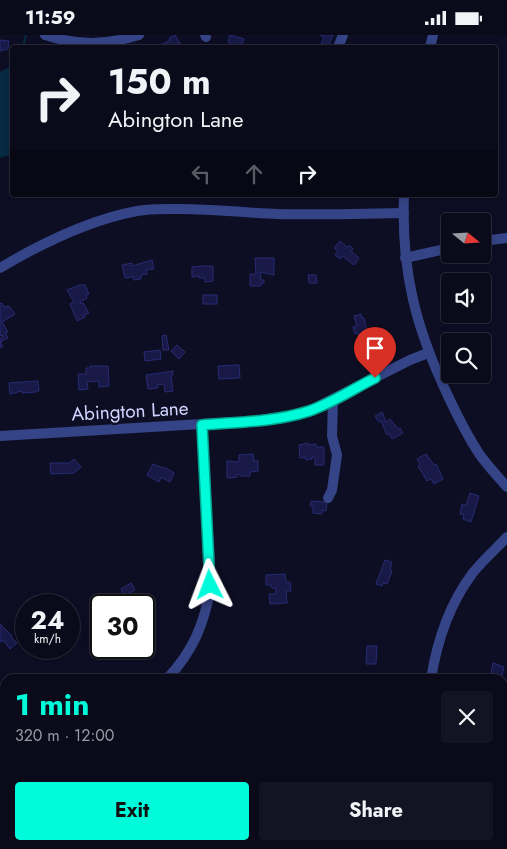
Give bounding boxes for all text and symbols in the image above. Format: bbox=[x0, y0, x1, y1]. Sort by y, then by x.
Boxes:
text: 11:59 bbox=[25, 4, 75, 31]
text: 150 m bbox=[108, 57, 211, 107]
icon: right bbox=[25, 65, 90, 130]
text: Abington Lane bbox=[108, 103, 244, 135]
icon: left bbox=[187, 160, 215, 188]
icon: ahead bbox=[240, 160, 268, 188]
icon: right bbox=[293, 160, 321, 188]
north arrow bbox=[441, 213, 491, 263]
map controls bbox=[441, 213, 491, 383]
button: sound bbox=[441, 273, 491, 323]
pin bbox=[354, 327, 396, 378]
button: search bbox=[441, 333, 491, 383]
icon: arrive bbox=[361, 334, 389, 362]
street label: Abington Lane bbox=[71, 394, 189, 428]
position arrow bbox=[183, 558, 235, 610]
speed limit sign: 30 bbox=[90, 594, 155, 659]
text: 24 bbox=[31, 602, 64, 638]
text: km/h bbox=[34, 630, 61, 648]
text: 1 min bbox=[15, 683, 89, 726]
button: close bbox=[441, 691, 493, 743]
text: 320 m · 12:00 bbox=[15, 724, 114, 747]
button: Exit bbox=[15, 782, 249, 840]
button: Share bbox=[259, 782, 493, 840]

